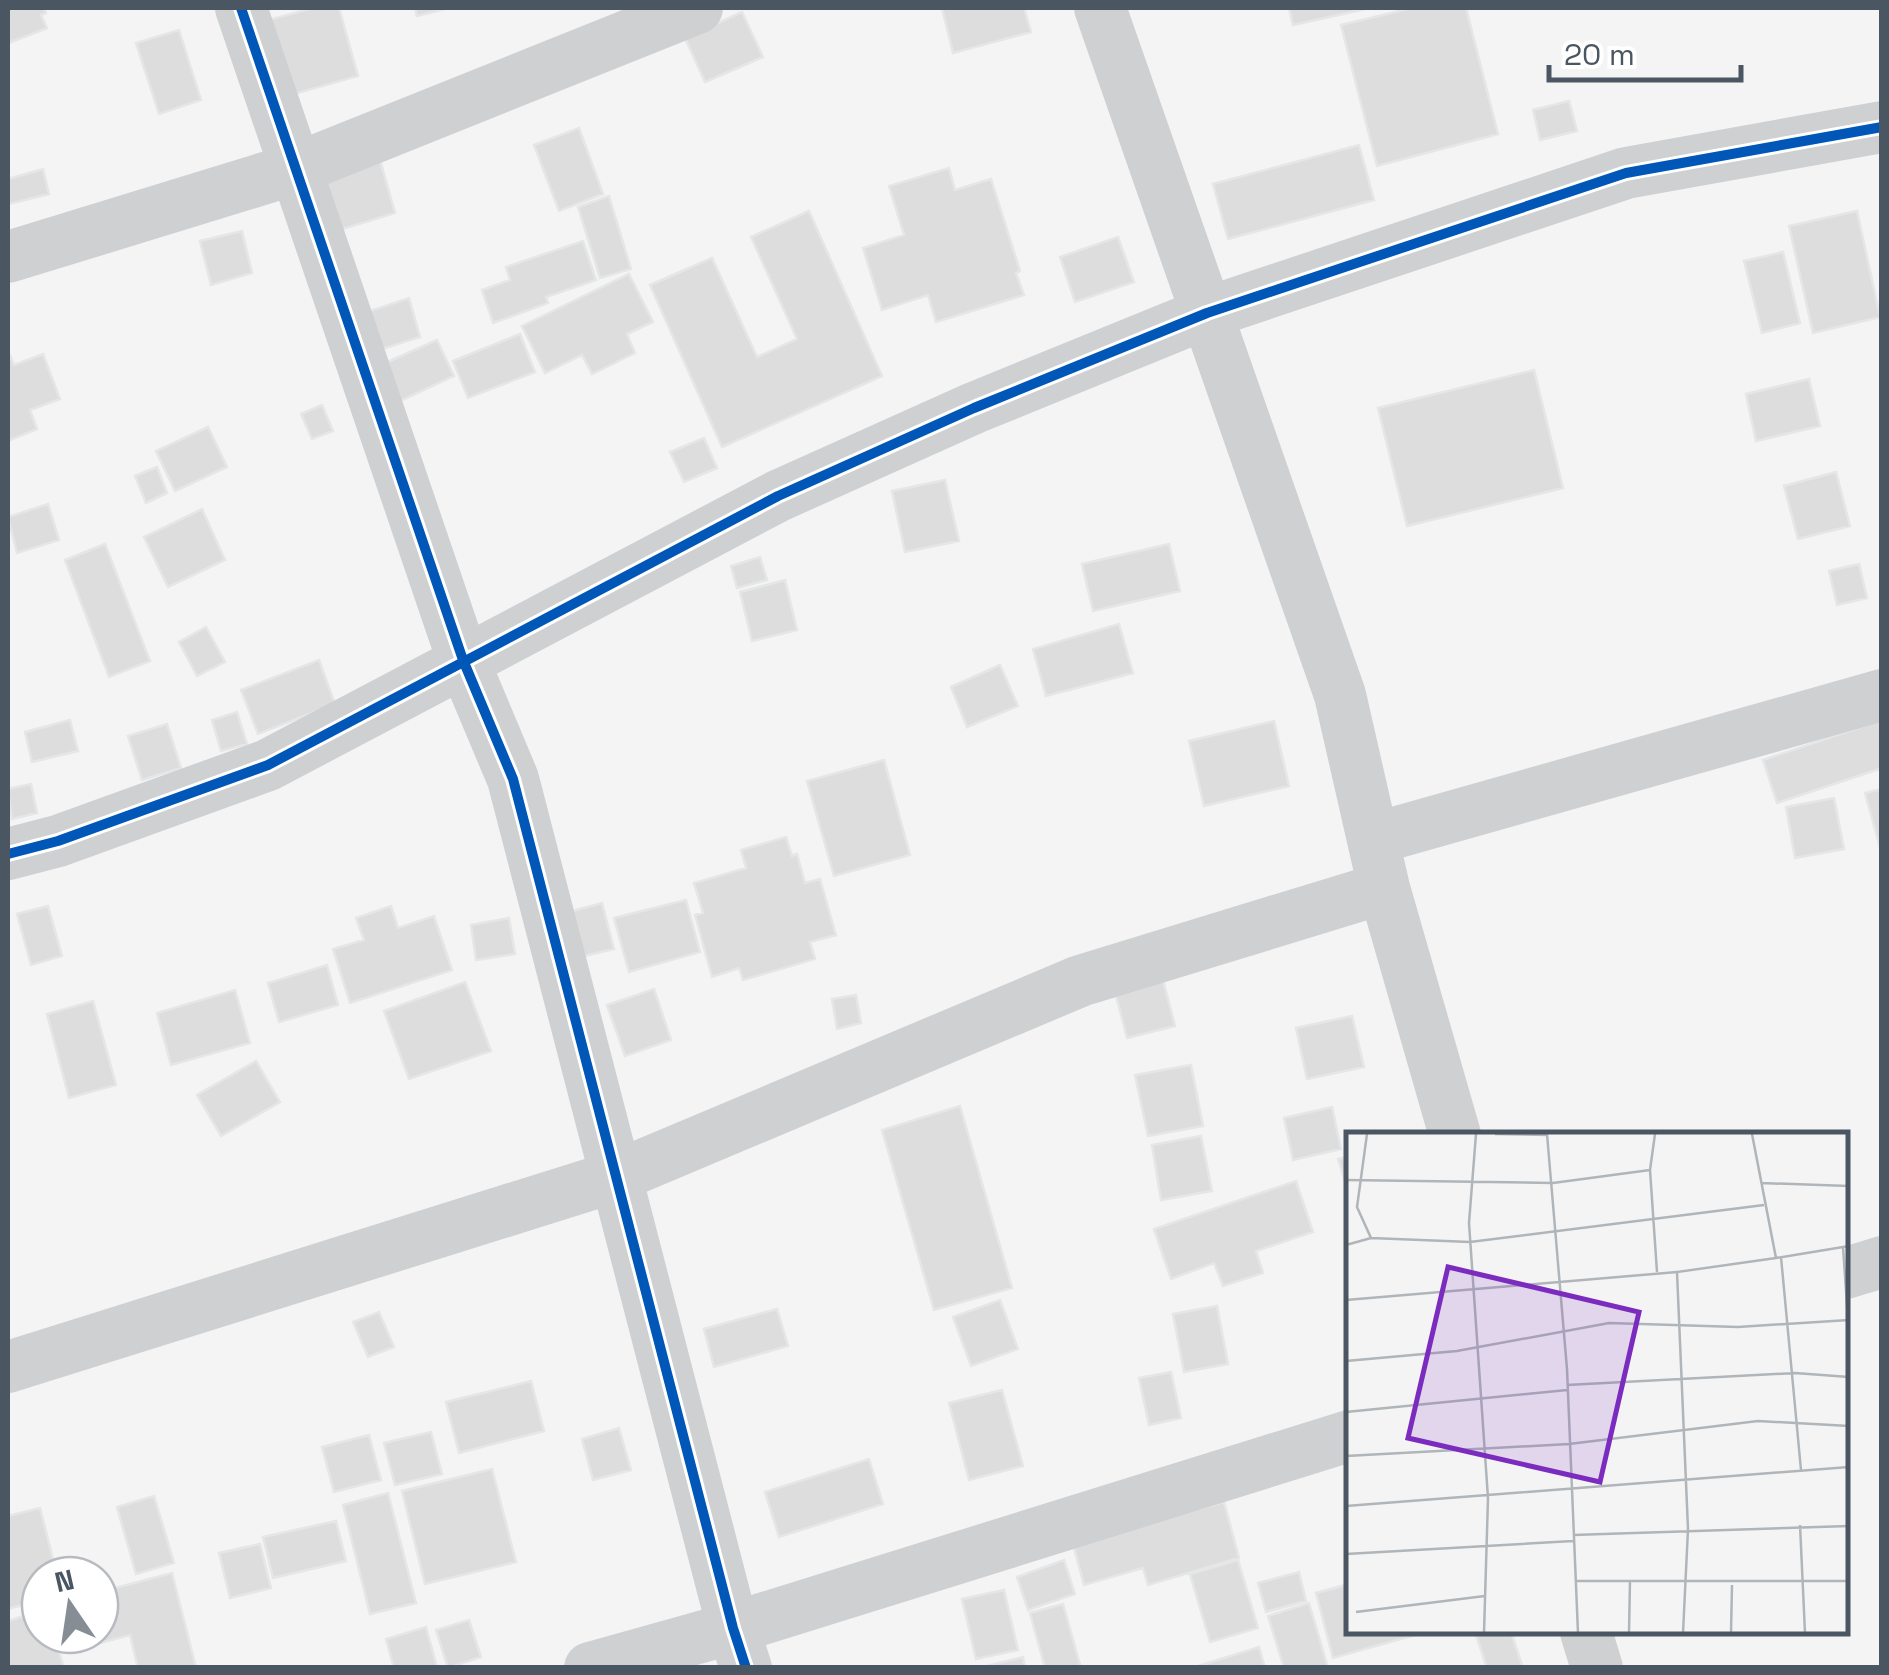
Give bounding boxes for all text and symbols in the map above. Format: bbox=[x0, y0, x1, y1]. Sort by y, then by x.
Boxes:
scale bar bbox=[1549, 20, 1742, 82]
text: 20 m bbox=[1564, 35, 1635, 74]
inset map bbox=[1346, 1132, 1849, 1635]
north arrow bbox=[20, 1555, 120, 1655]
text: N bbox=[51, 1561, 78, 1600]

